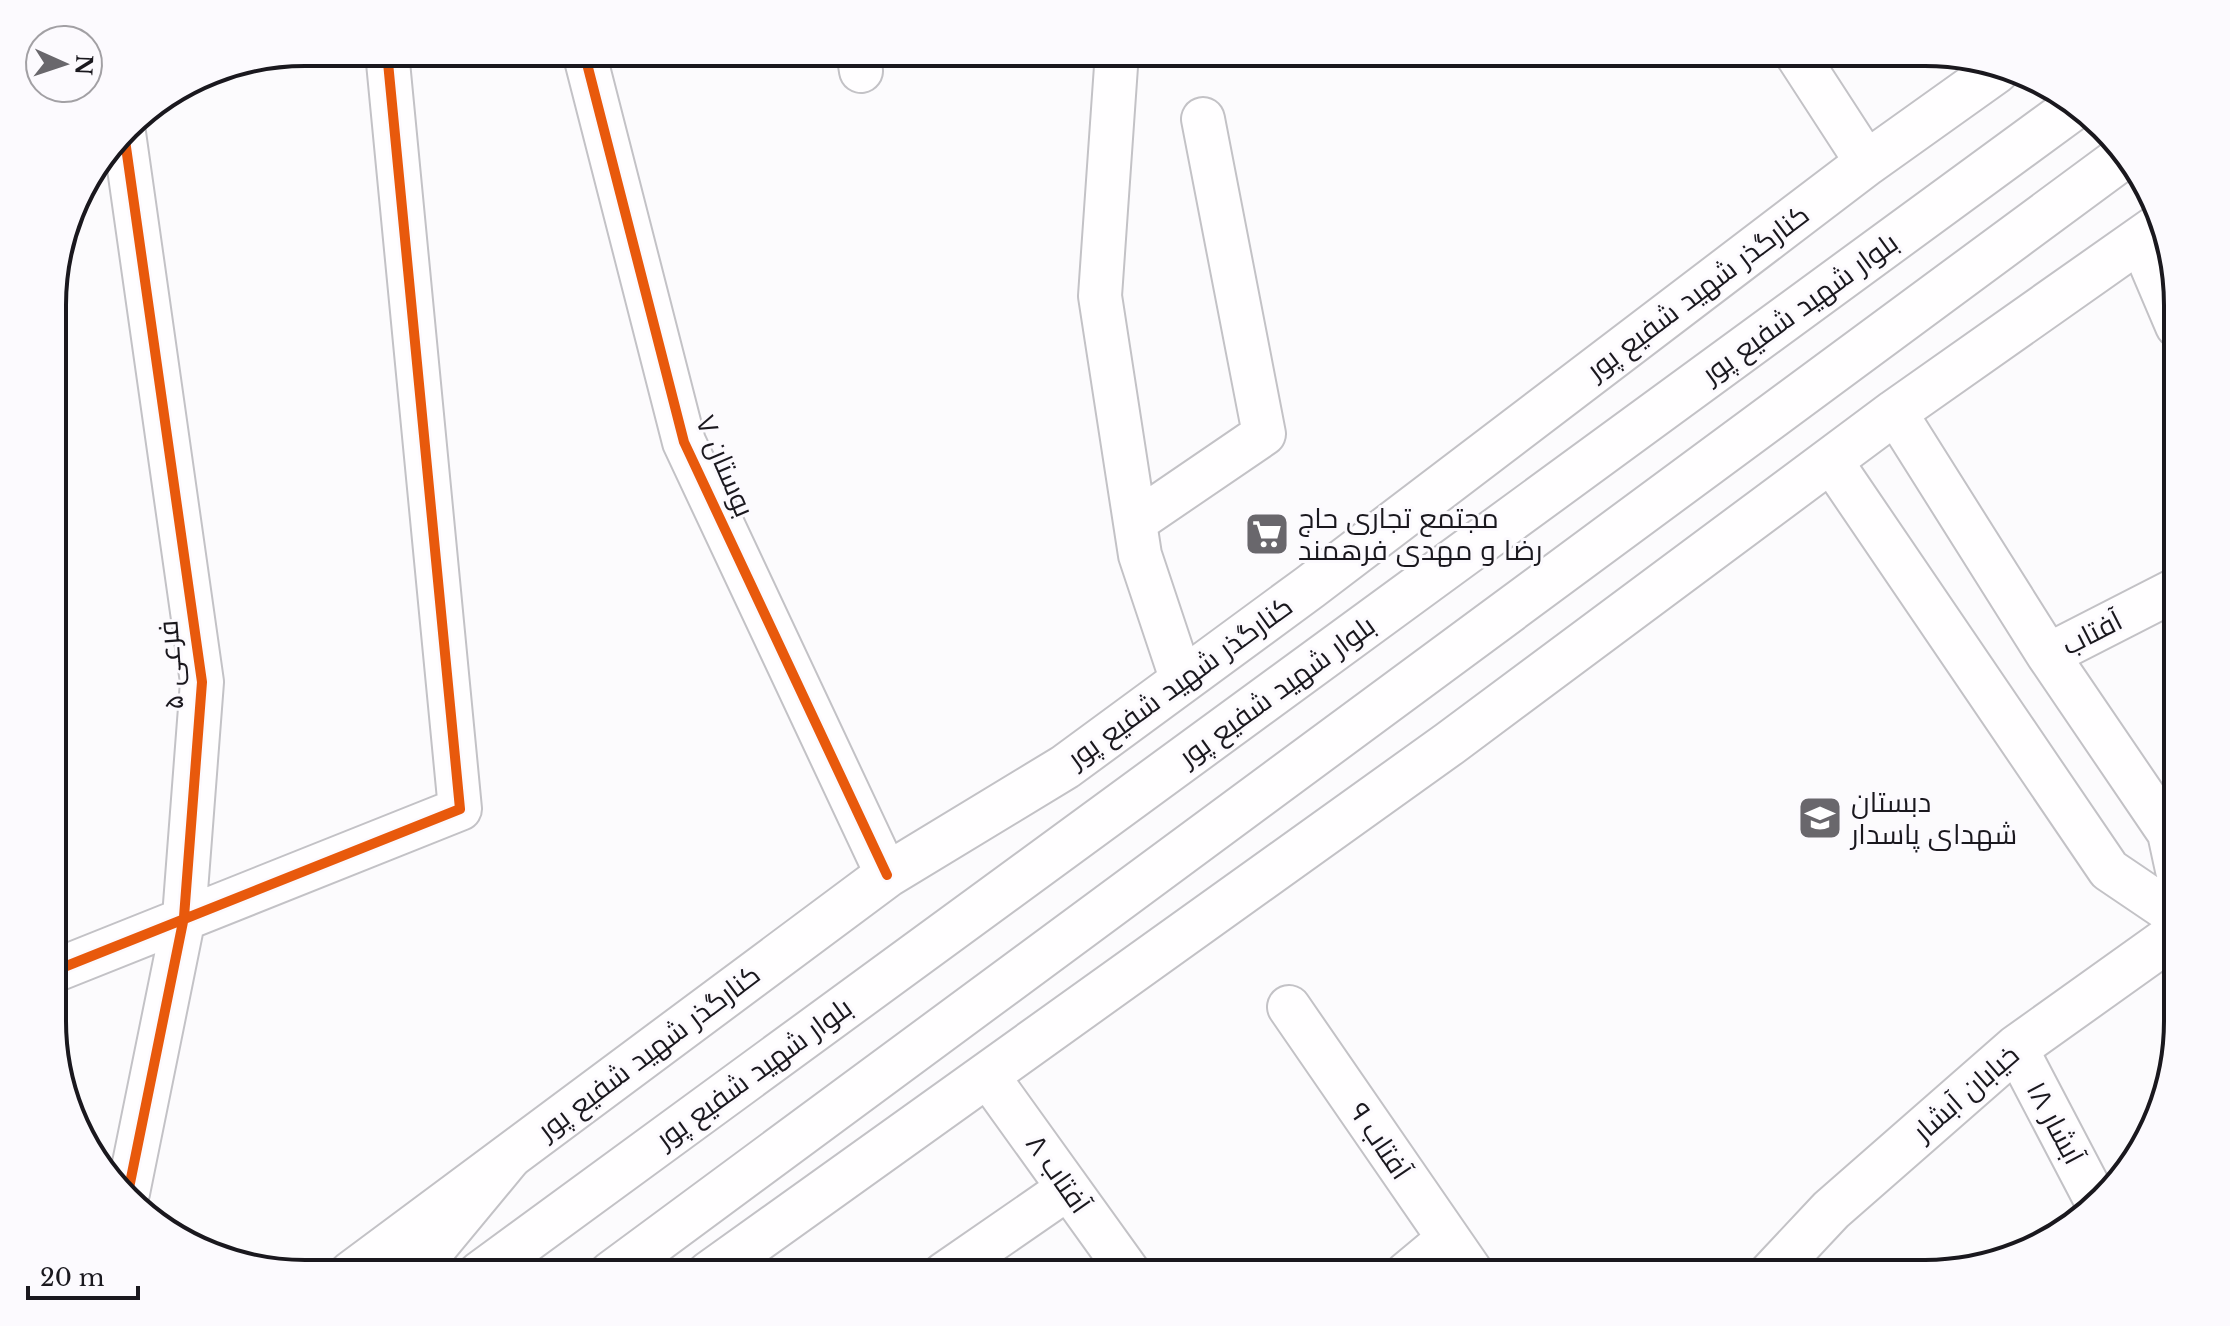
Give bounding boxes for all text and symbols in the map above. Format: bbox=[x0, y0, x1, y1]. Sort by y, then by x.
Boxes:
north arrow bbox=[24, 24, 104, 104]
text: N bbox=[69, 54, 97, 76]
street label: کنارگذر شهید شفیع پور bbox=[1578, 197, 1817, 389]
street label: بلوار شهید شفیع پور bbox=[1693, 225, 1906, 393]
street label: بوستان ۷ bbox=[688, 410, 762, 522]
place label: مجتمع تجاری حاج رضا و مهدی فرهمند bbox=[1298, 501, 1542, 568]
supermarket icon: مجتمع تجاری حاج رضا و مهدی فرهمند bbox=[1243, 510, 1291, 558]
street label: کنارگذر شهید شفیع پور bbox=[1059, 589, 1300, 777]
street label: آفتاب bbox=[2056, 603, 2128, 663]
street label: بلوار شهید شفیع پور bbox=[1170, 608, 1383, 776]
street label: فرعی ۵ bbox=[150, 619, 192, 711]
place label: دبستان شهدای پاسدار bbox=[1849, 785, 2017, 853]
school or university icon: دبستان شهدای پاسدار bbox=[1796, 794, 1844, 842]
street label: کنارگذر شهید شفیع پور bbox=[529, 957, 768, 1149]
street label: بلوار شهید شفیع پور bbox=[647, 990, 860, 1158]
street label: خیابان آبشار bbox=[1904, 1037, 2026, 1150]
street label: آبشار ۱۸ bbox=[2019, 1076, 2092, 1171]
street label: آفتاب ۹ bbox=[1342, 1096, 1419, 1187]
street label: آفتاب ۸ bbox=[1018, 1128, 1098, 1221]
scale bar bbox=[28, 1250, 138, 1300]
text: 20 m bbox=[40, 1263, 105, 1292]

